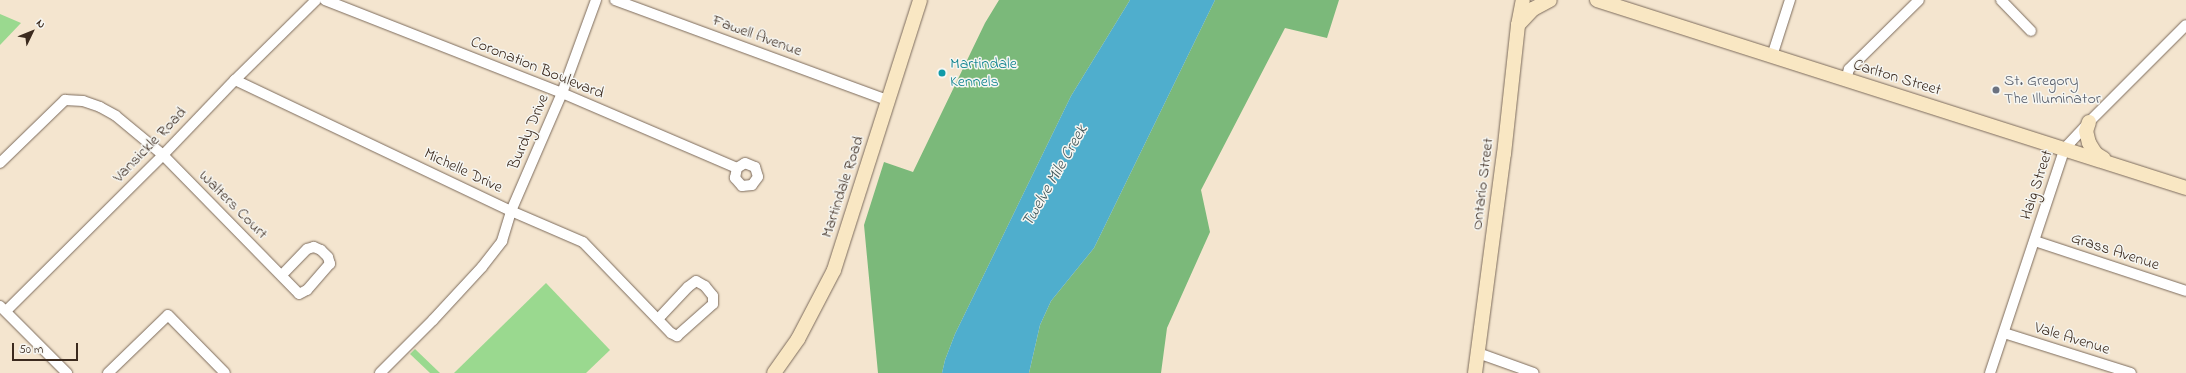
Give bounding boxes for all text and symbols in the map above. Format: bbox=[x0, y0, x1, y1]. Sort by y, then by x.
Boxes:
street label: Fawell Avenue bbox=[710, 11, 804, 61]
north arrow bbox=[12, 12, 52, 52]
text: N bbox=[32, 16, 49, 32]
street label: Coronation Boulevard bbox=[467, 32, 607, 104]
place label: Martindale Kennels bbox=[950, 54, 1017, 92]
street label: Carlton Street bbox=[1851, 56, 1943, 100]
marker: Martindale Kennels bbox=[937, 68, 947, 78]
place label: St. Gregory The Illuminator bbox=[2004, 71, 2101, 109]
marker: St. Gregory The Illuminator bbox=[1991, 85, 2001, 95]
street label: Burdy Drive bbox=[505, 91, 553, 173]
street label: Vansickle Road bbox=[109, 103, 191, 187]
water label: Twelve Mile Creek bbox=[1018, 121, 1092, 231]
street label: Martindale Road bbox=[818, 134, 868, 240]
street label: Ontario Street bbox=[1468, 137, 1498, 231]
street label: Michelle Drive bbox=[421, 144, 505, 198]
street label: Haig Street bbox=[2017, 148, 2057, 222]
street label: Walters Court bbox=[194, 166, 272, 244]
street label: Grass Avenue bbox=[2068, 229, 2162, 275]
street label: Vale Avenue bbox=[2032, 318, 2112, 360]
scale bar bbox=[14, 335, 80, 361]
text: 50 m bbox=[19, 341, 43, 359]

